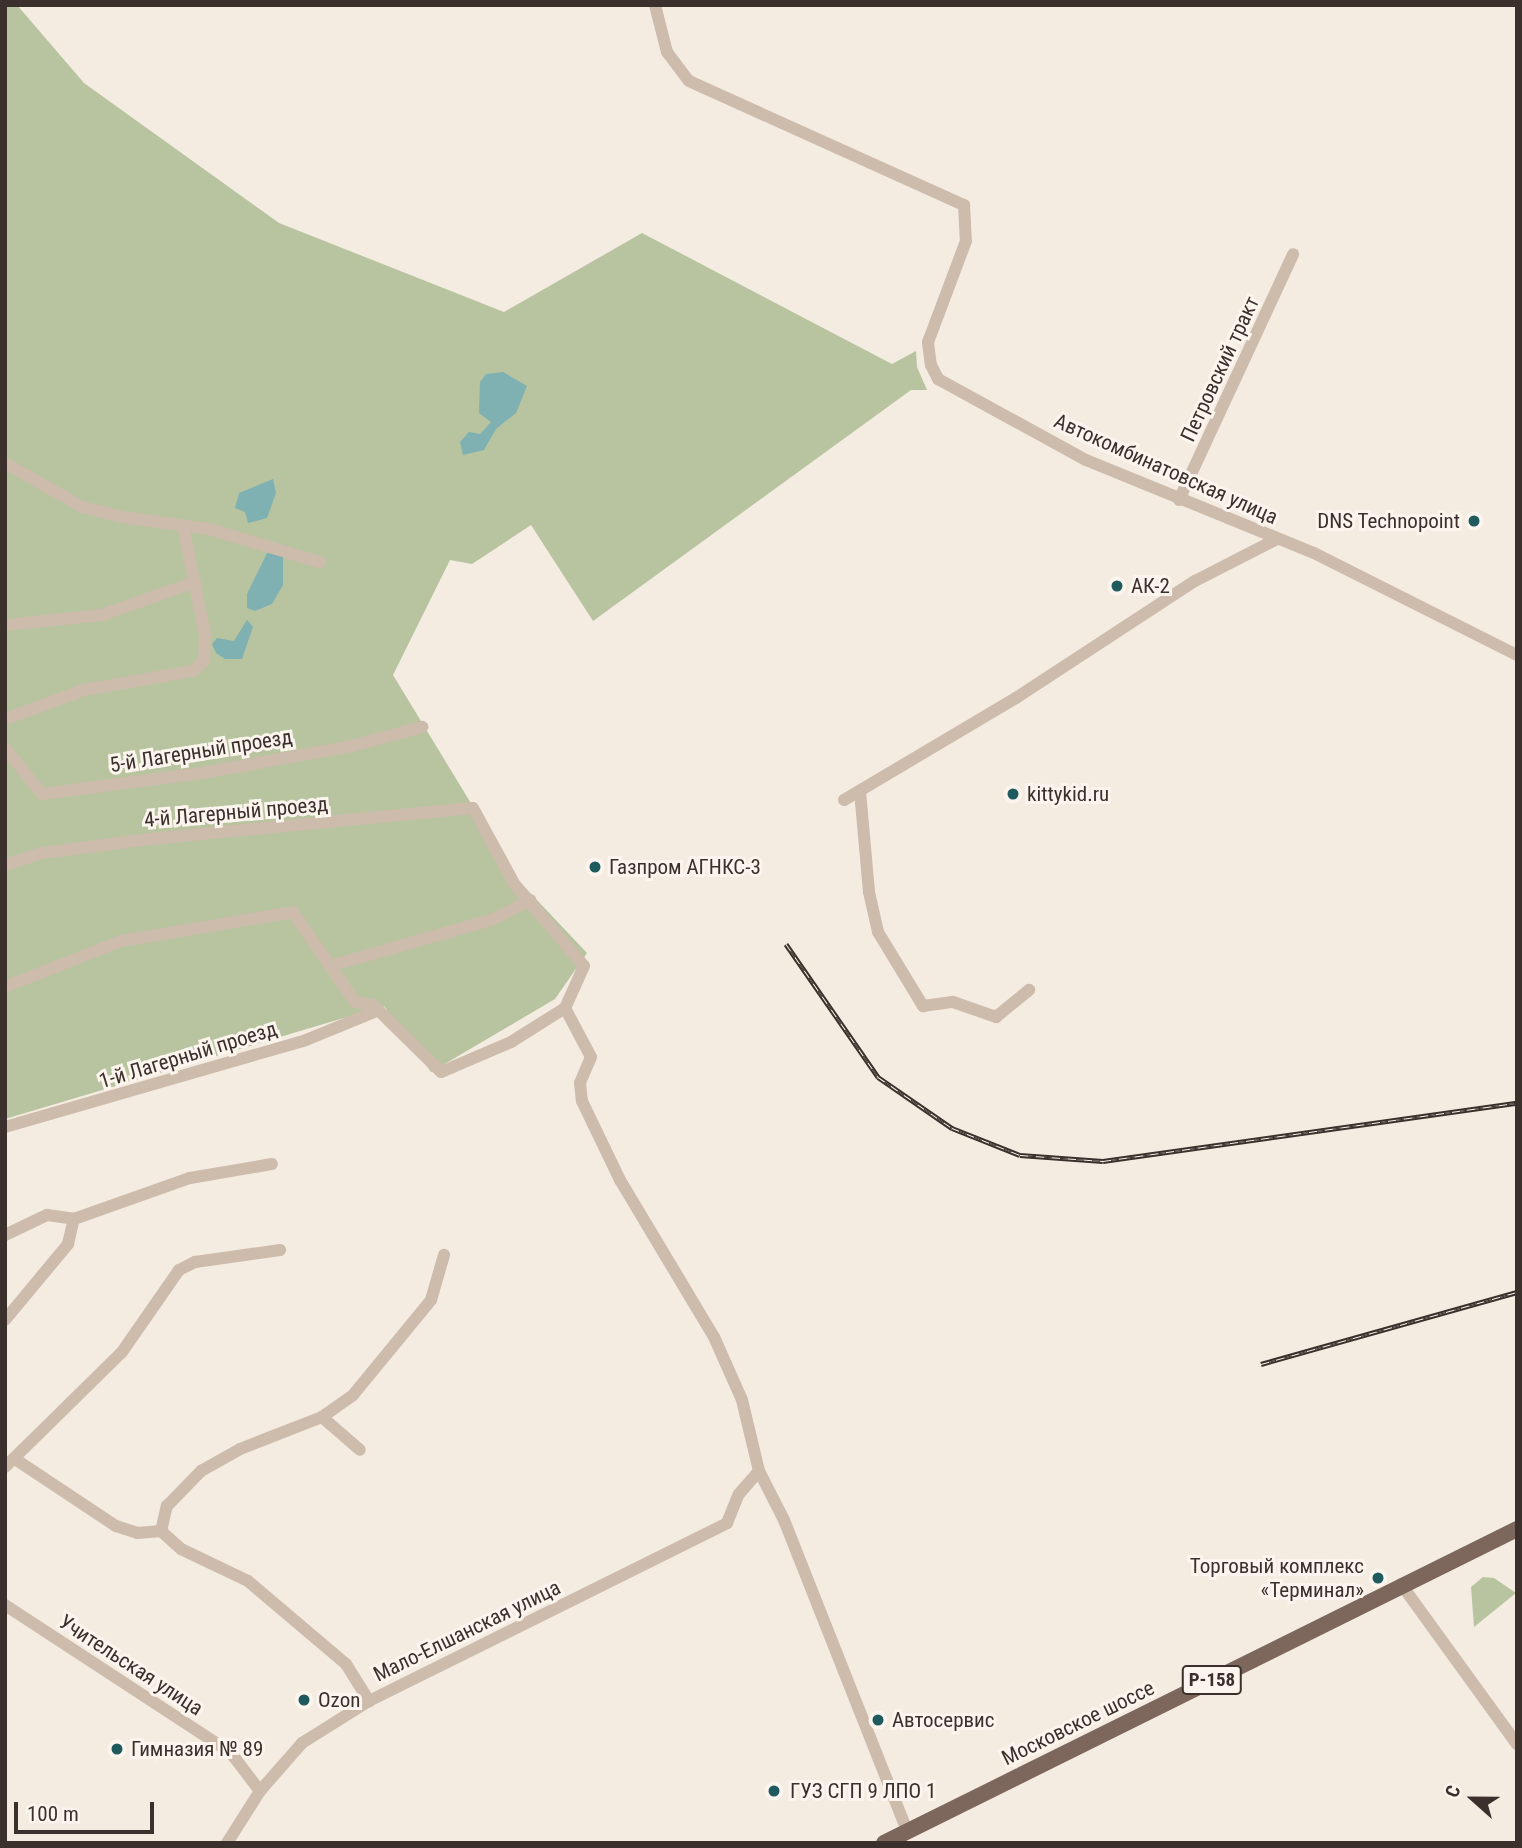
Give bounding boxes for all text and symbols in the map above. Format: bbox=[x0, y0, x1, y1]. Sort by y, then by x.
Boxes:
street label: Петровский тракт bbox=[1175, 292, 1265, 446]
street label: Автокомбинатовская улица bbox=[1050, 408, 1282, 530]
place label: DNS Technopoint bbox=[1317, 508, 1460, 534]
marker: DNS Technopoint bbox=[1466, 513, 1482, 529]
place label: АК-2 bbox=[1131, 573, 1170, 599]
marker: АК-2 bbox=[1109, 578, 1125, 594]
street label: 5-й Лагерный проезд bbox=[108, 724, 294, 778]
place label: kittykid.ru bbox=[1027, 781, 1109, 807]
marker: kittykid.ru bbox=[1005, 786, 1021, 802]
street label: 4-й Лагерный проезд bbox=[143, 791, 329, 833]
place label: Газпром АГНКС-3 bbox=[609, 854, 761, 880]
marker: Газпром АГНКС-3 bbox=[587, 859, 603, 875]
street label: 1-й Лагерный проезд bbox=[96, 1016, 280, 1094]
place label: Торговый комплекс «Терминал» bbox=[1190, 1553, 1364, 1603]
marker: Торговый комплекс «Терминал» bbox=[1370, 1570, 1386, 1586]
street label: Мало-Елшанская улица bbox=[369, 1575, 565, 1687]
street label: Учительская улица bbox=[54, 1609, 208, 1721]
road number: Р-158 bbox=[1180, 1664, 1244, 1696]
street label: Московское шоссе bbox=[998, 1675, 1158, 1771]
place label: Ozon bbox=[318, 1687, 360, 1713]
marker: Ozon bbox=[296, 1692, 312, 1708]
place label: Автосервис bbox=[892, 1707, 994, 1733]
marker: Автосервис bbox=[870, 1712, 886, 1728]
place label: Гимназия № 89 bbox=[131, 1736, 263, 1762]
marker: Гимназия № 89 bbox=[109, 1741, 125, 1757]
north arrow bbox=[1438, 1764, 1508, 1834]
place label: ГУЗ СГП 9 ЛПО 1 bbox=[790, 1778, 936, 1804]
marker: ГУЗ СГП 9 ЛПО 1 bbox=[764, 1781, 784, 1801]
text: С bbox=[1440, 1782, 1466, 1800]
scale bar bbox=[18, 1788, 158, 1832]
text: 100 m bbox=[27, 1802, 79, 1826]

